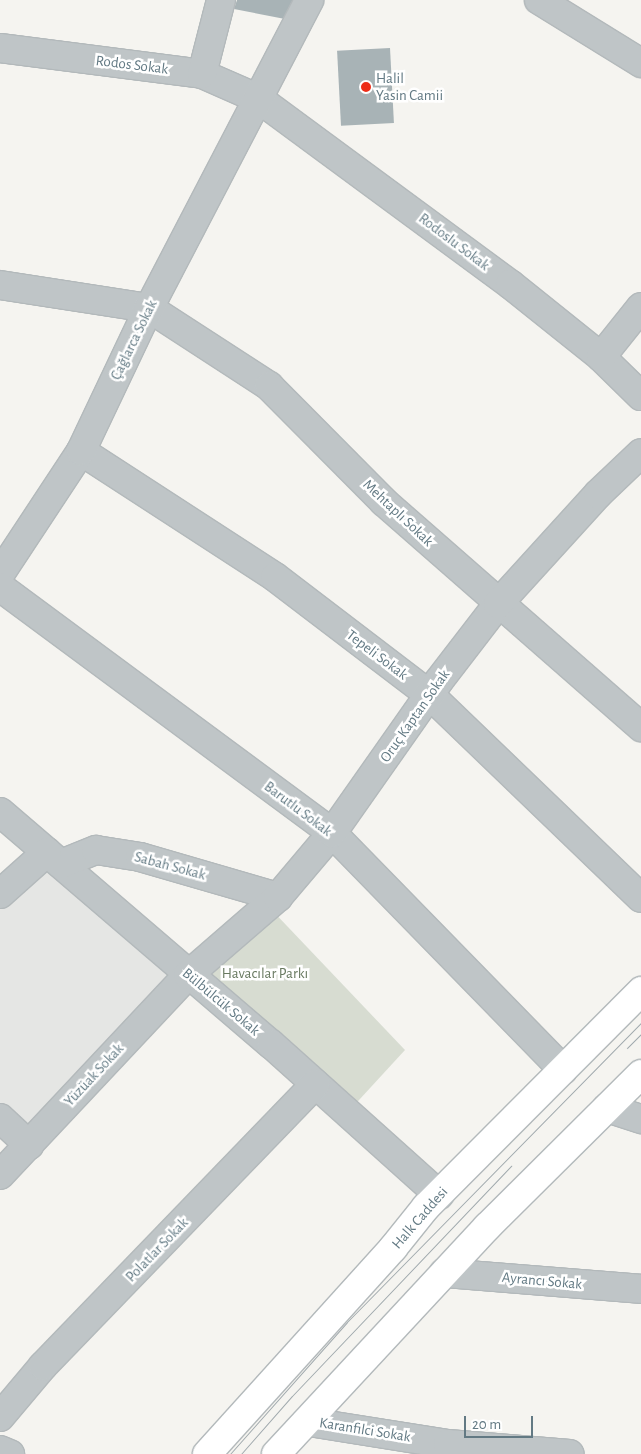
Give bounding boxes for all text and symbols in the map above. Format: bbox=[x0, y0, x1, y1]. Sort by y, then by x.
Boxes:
street label: Rodos Sokak bbox=[95, 52, 169, 78]
place label: Halil Yasin Camii bbox=[376, 69, 443, 104]
marker: Halil Yasin Camii bbox=[360, 81, 372, 93]
street label: Rodoslu Sokak bbox=[415, 209, 493, 275]
street label: Çağlarca Sokak bbox=[107, 297, 161, 383]
street label: Mehtaplı Sokak bbox=[359, 476, 437, 550]
street label: Tepeli Sokak bbox=[343, 626, 411, 684]
street label: Oruç Kaptan Sokak bbox=[376, 666, 454, 766]
street label: Barutlu Sokak bbox=[260, 778, 336, 840]
street label: Sabah Sokak bbox=[132, 848, 208, 884]
street label: Bülbülcük Sokak bbox=[179, 964, 263, 1040]
park label: Havacılar Parkı bbox=[222, 965, 308, 983]
street label: Yüzüak Sokak bbox=[60, 1040, 128, 1110]
street label: Halk Caddesi bbox=[388, 1183, 452, 1253]
street label: Polatlar Sokak bbox=[122, 1214, 192, 1286]
street label: Ayrancı Sokak bbox=[501, 1269, 583, 1293]
scale bar bbox=[466, 1406, 535, 1438]
street label: Karanfilci Sokak bbox=[318, 1414, 412, 1446]
text: 20 m bbox=[472, 1417, 501, 1432]

